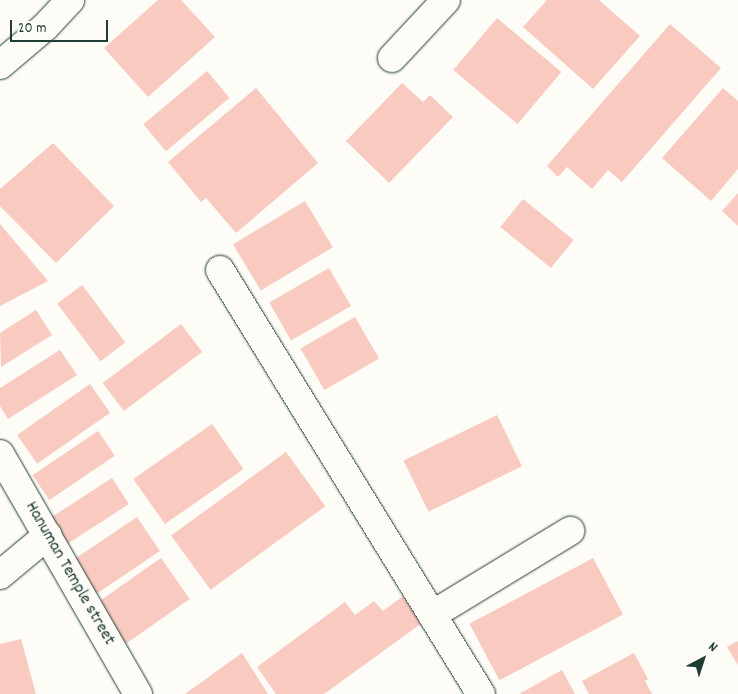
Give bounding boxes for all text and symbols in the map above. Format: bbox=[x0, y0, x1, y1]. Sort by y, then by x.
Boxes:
scale bar bbox=[12, 10, 110, 42]
text: 20 m bbox=[18, 18, 46, 40]
street label: Hanuman Temple street bbox=[19, 498, 119, 650]
north arrow bbox=[678, 634, 728, 684]
text: N bbox=[704, 638, 722, 657]

